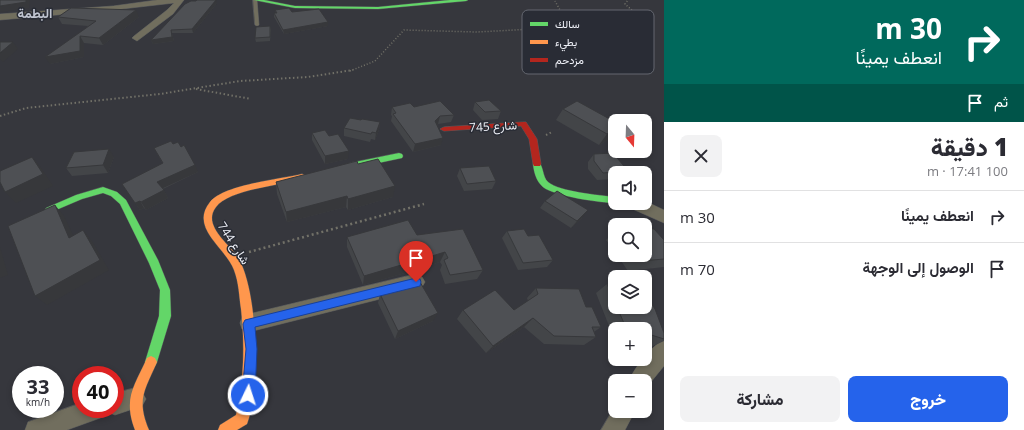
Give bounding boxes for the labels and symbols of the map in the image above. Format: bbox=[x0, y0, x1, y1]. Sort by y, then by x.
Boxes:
district label: البطمة bbox=[18, 4, 52, 22]
legend bbox=[522, 10, 654, 74]
text: سالك bbox=[555, 16, 580, 31]
text: بطيء bbox=[555, 34, 577, 52]
text: مزدحم bbox=[555, 52, 584, 68]
north arrow bbox=[608, 114, 652, 158]
street label: شارع 745 bbox=[469, 116, 517, 137]
street label: شارع 744 bbox=[213, 218, 254, 268]
pin bbox=[399, 241, 433, 282]
speed limit sign: 40 bbox=[72, 366, 124, 418]
position arrow bbox=[227, 374, 269, 416]

